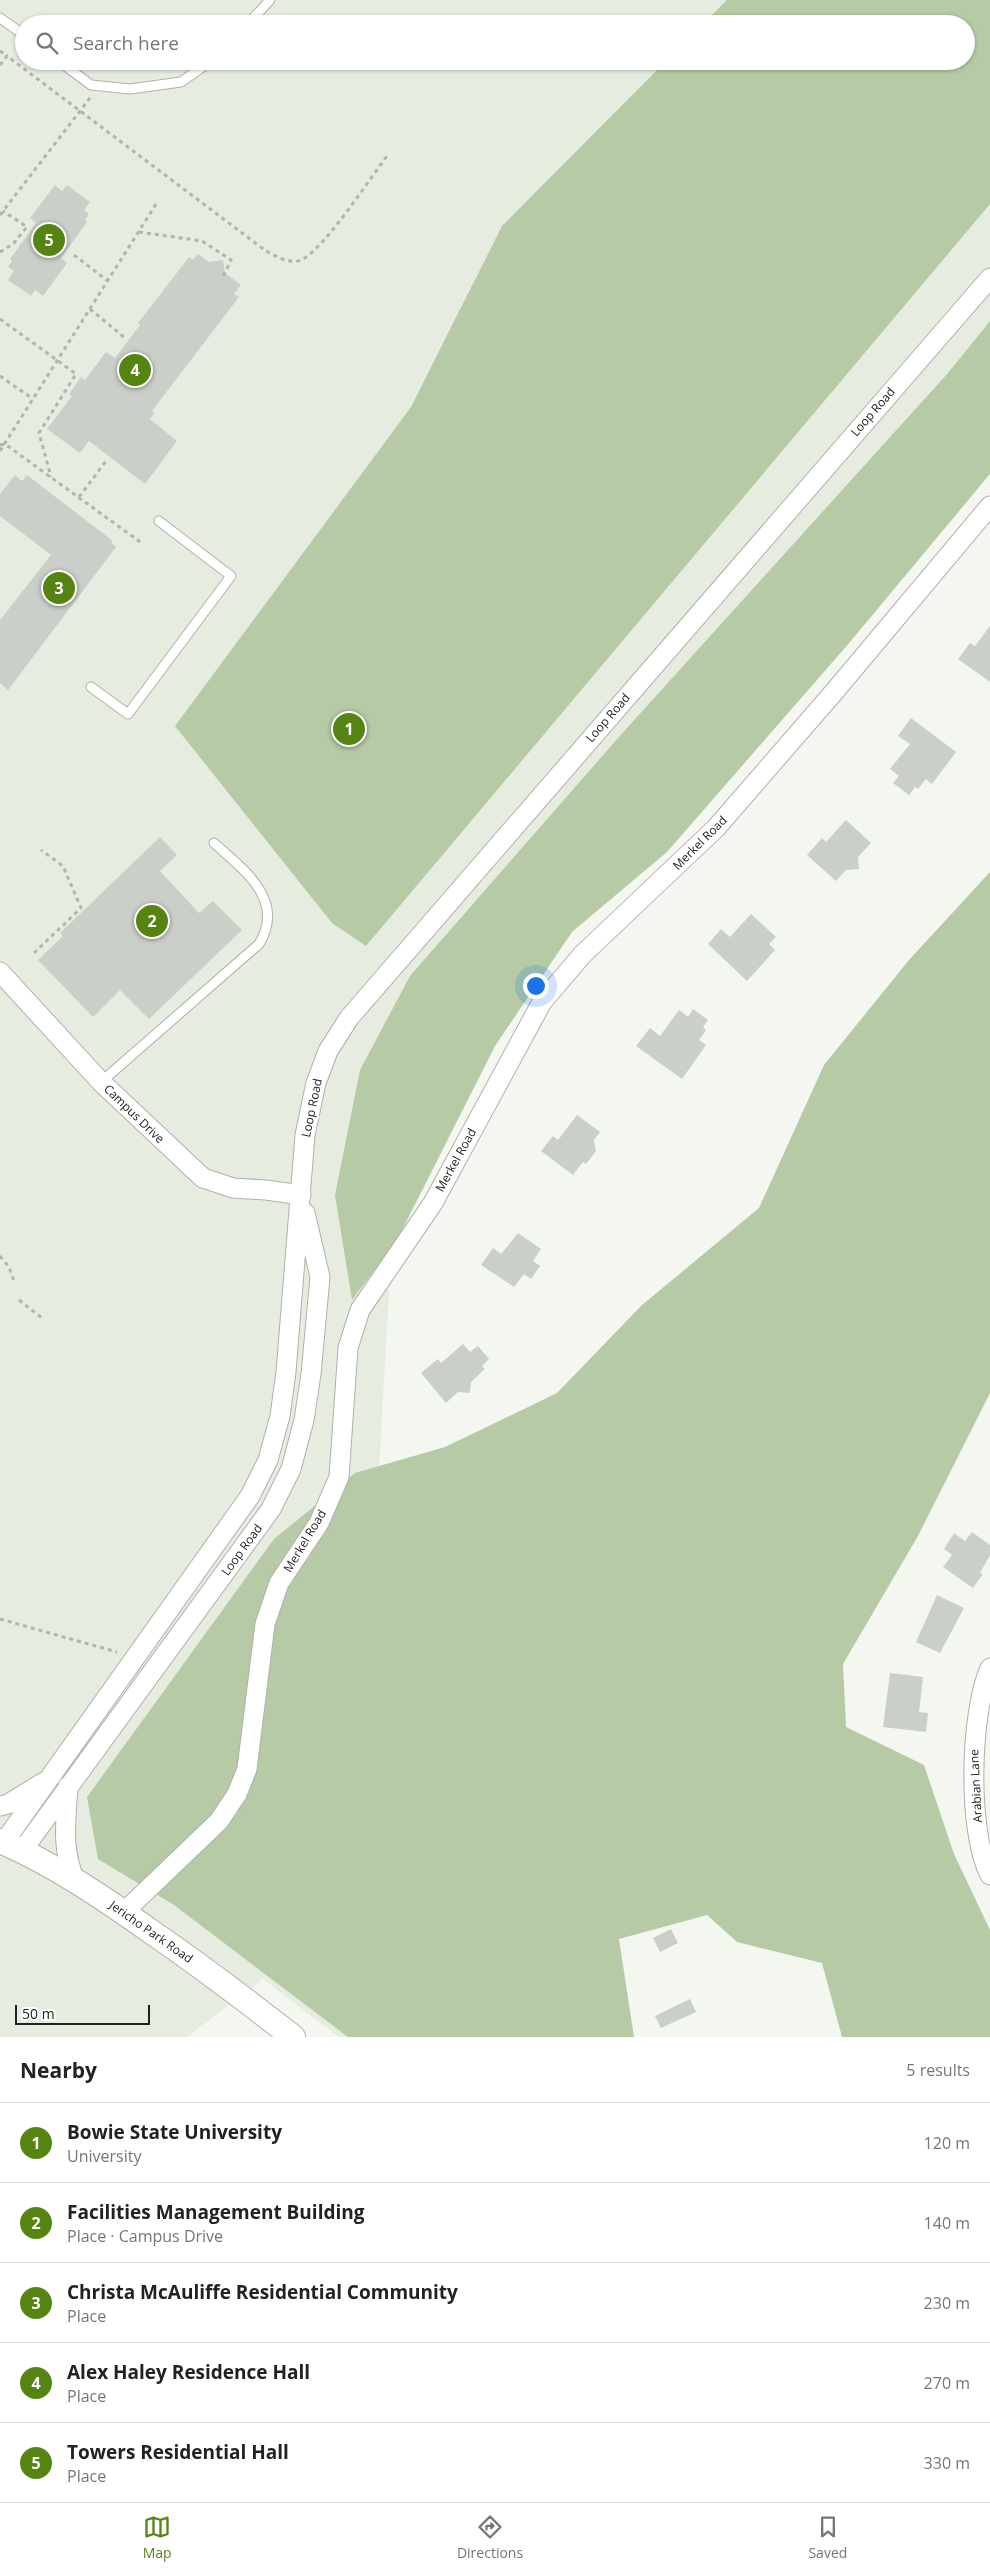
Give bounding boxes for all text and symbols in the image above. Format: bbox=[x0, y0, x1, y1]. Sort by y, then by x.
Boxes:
search box bbox=[15, 15, 975, 70]
icon: search bbox=[33, 29, 61, 57]
text: Search here bbox=[73, 30, 179, 56]
pin: 5 bbox=[33, 221, 65, 259]
pin: 4 bbox=[119, 351, 151, 389]
street label: Loop Road bbox=[847, 384, 899, 440]
pin: 3 bbox=[43, 569, 75, 607]
street label: Loop Road bbox=[582, 690, 634, 746]
pin: 1 bbox=[333, 710, 365, 748]
street label: Merkel Road bbox=[669, 812, 730, 873]
pin: 2 bbox=[136, 902, 168, 940]
your location bbox=[523, 973, 549, 999]
street label: Loop Road bbox=[297, 1077, 326, 1139]
street label: Campus Drive bbox=[100, 1080, 169, 1147]
street label: Merkel Road bbox=[431, 1125, 480, 1195]
street label: Merkel Road bbox=[279, 1506, 330, 1575]
street label: Loop Road bbox=[217, 1521, 266, 1579]
street label: Arabian Lane bbox=[965, 1749, 986, 1823]
street label: Jericho Park Road bbox=[105, 1896, 196, 1967]
scale bar bbox=[15, 2002, 150, 2025]
text: 50 m bbox=[22, 2004, 55, 2023]
text: Nearby bbox=[20, 2056, 97, 2084]
text: 5 results bbox=[906, 2059, 970, 2081]
text: Bowie State University bbox=[67, 2119, 282, 2145]
text: 1 bbox=[31, 2132, 41, 2154]
text: 120 m bbox=[924, 2132, 970, 2154]
text: University bbox=[67, 2145, 141, 2167]
text: Facilities Management Building bbox=[67, 2199, 364, 2225]
text: 2 bbox=[31, 2212, 41, 2234]
text: 140 m bbox=[924, 2212, 970, 2234]
text: Place · Campus Drive bbox=[67, 2225, 223, 2247]
text: Christa McAuliffe Residential Community bbox=[67, 2279, 458, 2305]
text: 3 bbox=[31, 2292, 41, 2314]
text: 230 m bbox=[924, 2292, 970, 2314]
text: Place bbox=[67, 2305, 106, 2327]
text: Alex Haley Residence Hall bbox=[67, 2359, 310, 2385]
text: 4 bbox=[31, 2372, 41, 2394]
text: 270 m bbox=[924, 2372, 970, 2394]
text: Place bbox=[67, 2385, 106, 2407]
text: Towers Residential Hall bbox=[67, 2439, 289, 2465]
text: 5 bbox=[31, 2452, 41, 2474]
text: 330 m bbox=[924, 2452, 970, 2474]
text: Place bbox=[67, 2465, 106, 2487]
tab: Map bbox=[143, 2513, 172, 2562]
tab: Directions bbox=[457, 2513, 523, 2562]
tab: Saved bbox=[808, 2513, 847, 2562]

